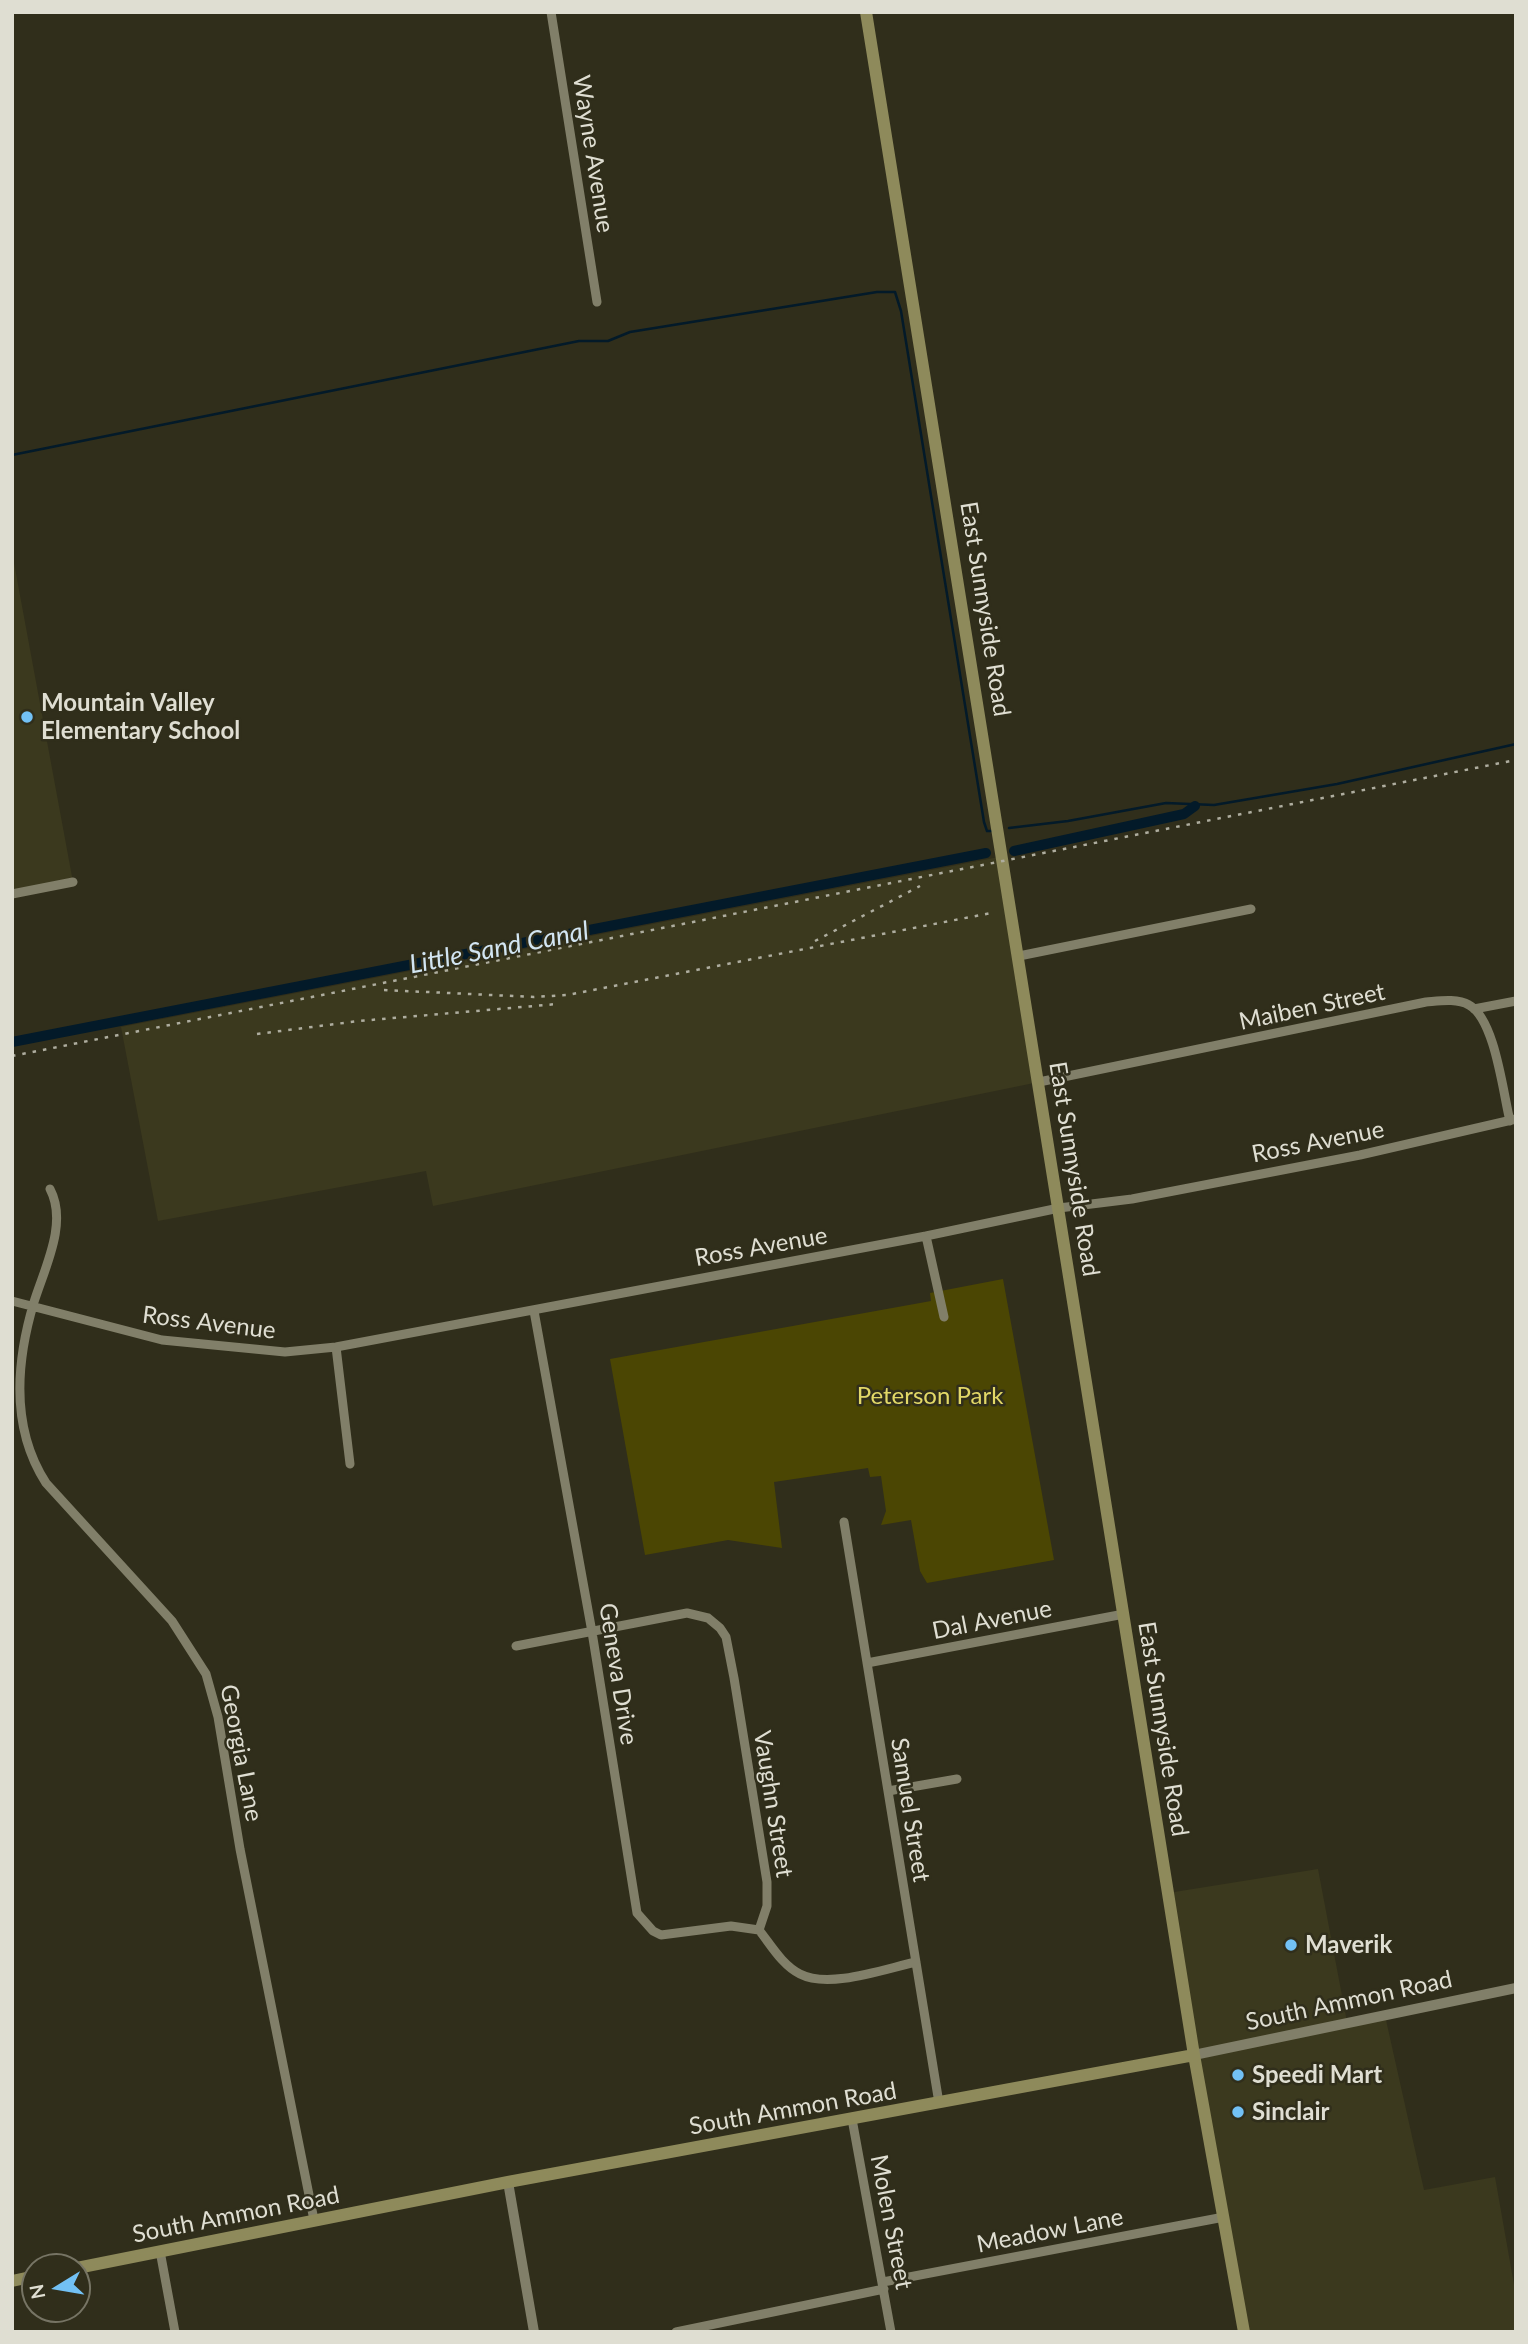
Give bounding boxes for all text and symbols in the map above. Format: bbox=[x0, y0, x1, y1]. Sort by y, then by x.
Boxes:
street label: Wayne Avenue bbox=[566, 73, 620, 235]
street label: East Sunnyside Road bbox=[954, 499, 1016, 719]
place label: Mountain Valley Elementary School bbox=[41, 689, 240, 745]
marker: Mountain Valley Elementary School bbox=[19, 709, 35, 725]
water label: Little Sand Canal bbox=[407, 915, 591, 981]
street label: Maiben Street bbox=[1236, 977, 1388, 1037]
street label: East Sunnyside Road bbox=[1043, 1059, 1105, 1279]
street label: Ross Avenue bbox=[1249, 1115, 1387, 1169]
street label: Ross Avenue bbox=[692, 1221, 830, 1273]
street label: Ross Avenue bbox=[141, 1301, 277, 1345]
park label: Peterson Park bbox=[857, 1382, 1003, 1410]
street label: Dal Avenue bbox=[930, 1594, 1054, 1646]
street label: Geneva Drive bbox=[593, 1601, 643, 1747]
street label: East Sunnyside Road bbox=[1132, 1619, 1194, 1839]
street label: Georgia Lane bbox=[214, 1682, 268, 1824]
street label: Vaughn Street bbox=[747, 1728, 799, 1880]
street label: Samuel Street bbox=[884, 1736, 936, 1884]
place label: Maverik bbox=[1305, 1931, 1392, 1959]
marker: Maverik bbox=[1283, 1937, 1299, 1953]
street label: South Ammon Road bbox=[1243, 1965, 1455, 2037]
place label: Speedi Mart bbox=[1252, 2061, 1382, 2089]
marker: Speedi Mart bbox=[1230, 2067, 1246, 2083]
street label: South Ammon Road bbox=[687, 2077, 899, 2141]
place label: Sinclair bbox=[1252, 2098, 1330, 2126]
marker: Sinclair bbox=[1230, 2104, 1246, 2120]
street label: Molen Street bbox=[864, 2152, 918, 2292]
street label: South Ammon Road bbox=[130, 2181, 342, 2249]
street label: Meadow Lane bbox=[974, 2203, 1126, 2259]
north arrow bbox=[21, 2253, 91, 2323]
text: N bbox=[24, 2282, 50, 2301]

